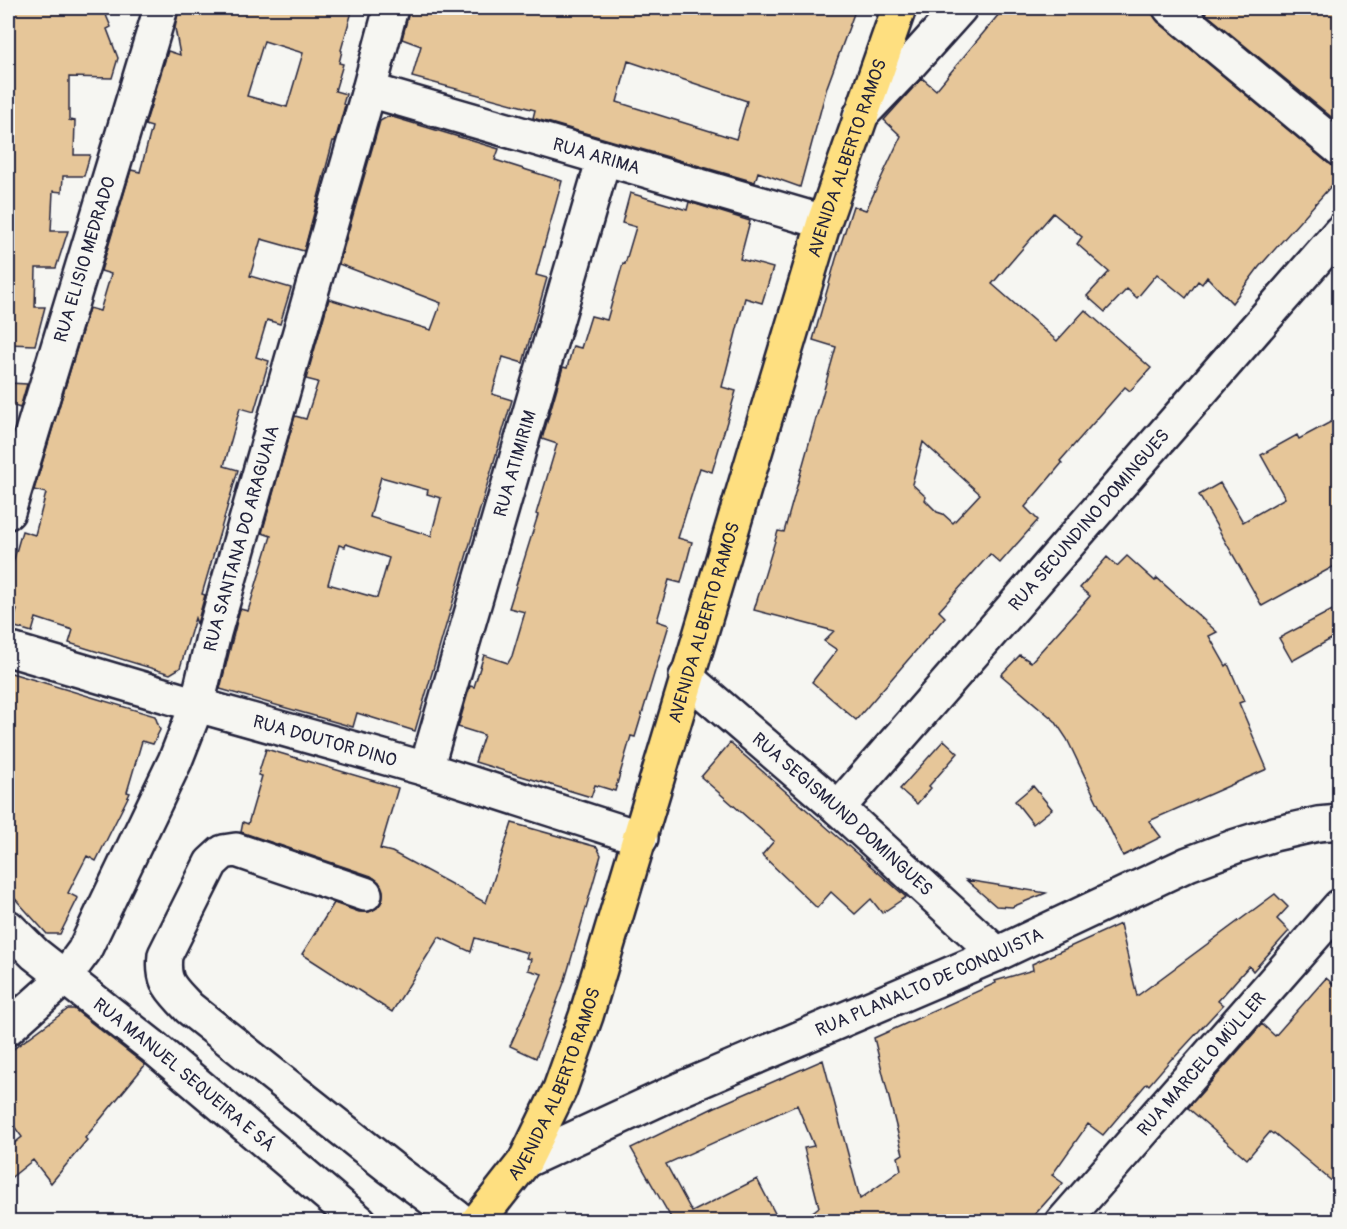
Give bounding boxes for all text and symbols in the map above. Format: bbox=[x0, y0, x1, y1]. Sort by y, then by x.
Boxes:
street label: AVENIDA ALBERTO RAMOS bbox=[803, 56, 892, 260]
street label: RUA ARIMA bbox=[550, 132, 643, 180]
street label: RUA ELISIO MEDRADO bbox=[49, 174, 121, 345]
street label: RUA ATIMIRIM bbox=[489, 408, 541, 520]
street label: RUA SANTANA DO ARAGUAIA bbox=[199, 422, 284, 654]
street label: RUA SECUNDINO DOMINGUES bbox=[1004, 424, 1174, 616]
street label: AVENIDA ALBERTO RAMOS bbox=[663, 519, 745, 726]
street label: RUA DOUTOR DINO bbox=[250, 710, 400, 772]
street label: RUA SEGISMUND DOMINGUES bbox=[747, 728, 937, 901]
street label: RUA PLANALTO DE CONQUISTA bbox=[812, 922, 1047, 1042]
street label: AVENIDA ALBERTO RAMOS bbox=[503, 985, 605, 1185]
street label: RUA MARCELO MÜLLER bbox=[1132, 987, 1271, 1141]
street label: RUA MANUEL SEQUEIRA E SÁ bbox=[89, 993, 280, 1157]

